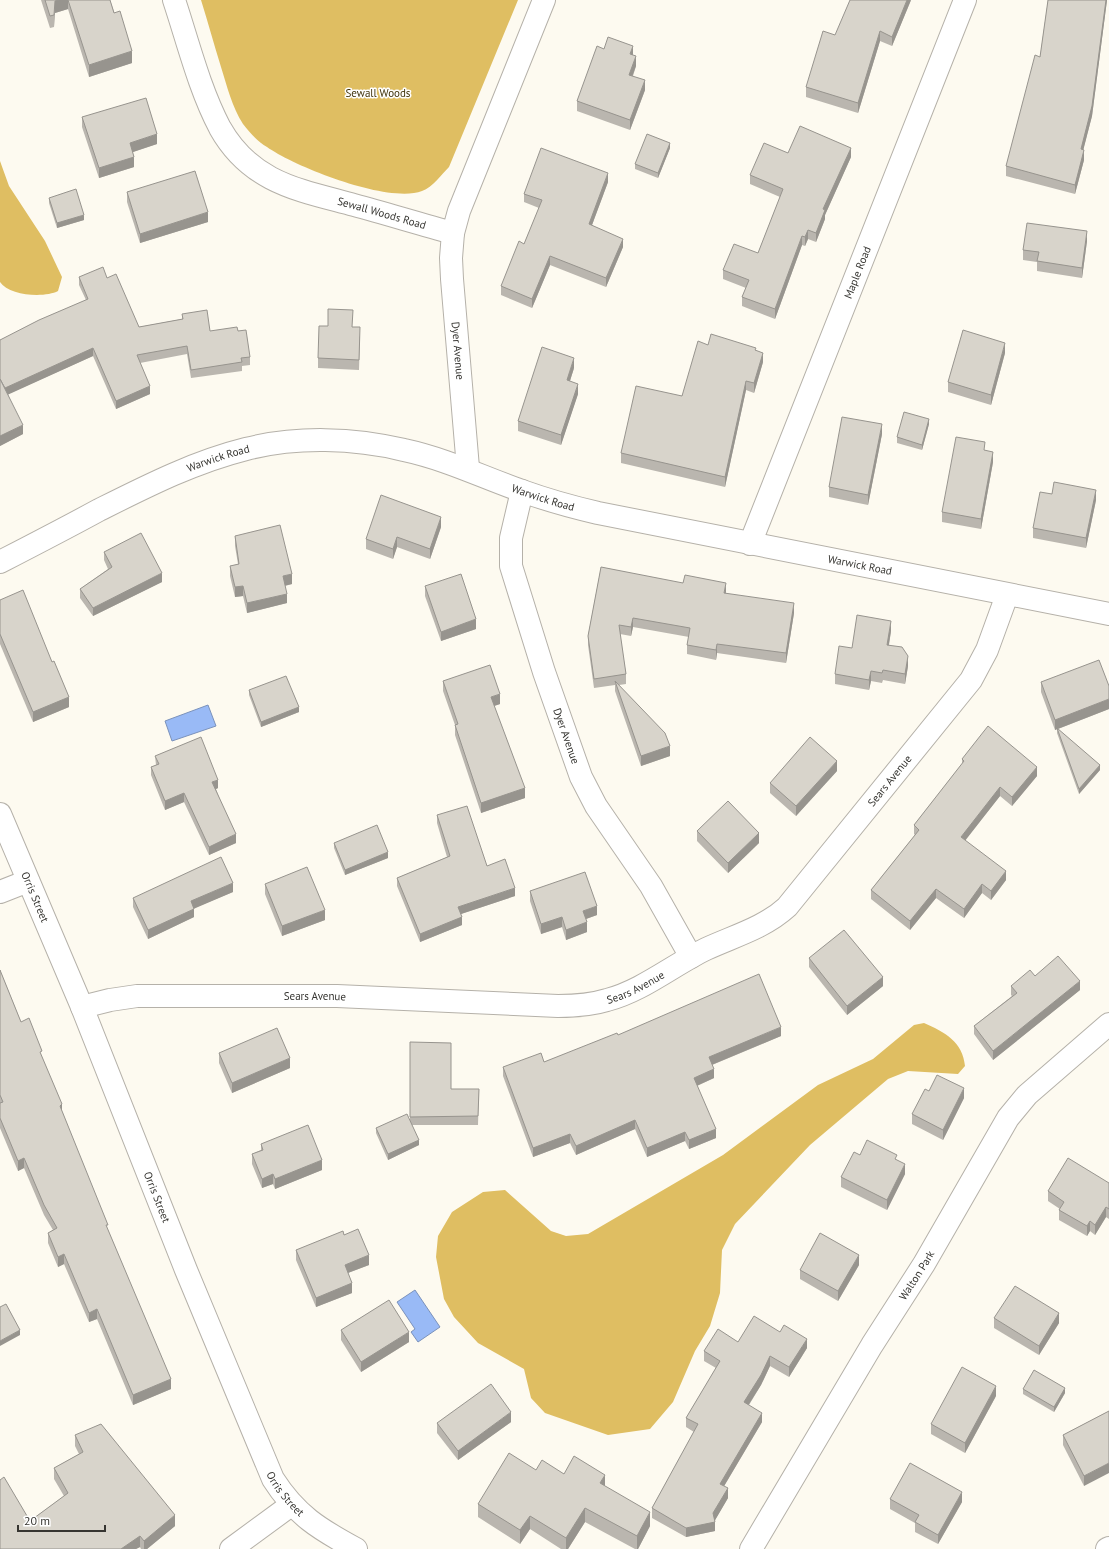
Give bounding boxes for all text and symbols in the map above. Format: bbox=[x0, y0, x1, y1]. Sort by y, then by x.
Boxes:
park label: Sewall Woods bbox=[346, 86, 411, 100]
street label: Sewall Woods Road bbox=[336, 194, 428, 232]
street label: Maple Road bbox=[841, 244, 874, 301]
street label: Dyer Avenue bbox=[449, 321, 468, 381]
street label: Warwick Road bbox=[185, 441, 251, 475]
street label: Warwick Road bbox=[510, 481, 576, 514]
street label: Warwick Road bbox=[827, 552, 893, 578]
street label: Dyer Avenue bbox=[550, 706, 583, 766]
street label: Sears Avenue bbox=[864, 752, 915, 809]
street label: Orris Street bbox=[18, 869, 52, 925]
street label: Sears Avenue bbox=[605, 967, 667, 1007]
street label: Sears Avenue bbox=[284, 989, 347, 1003]
street label: Orris Street bbox=[141, 1169, 174, 1225]
street label: Walton Park bbox=[896, 1247, 938, 1303]
street label: Orris Street bbox=[264, 1469, 307, 1520]
scale bar bbox=[18, 1507, 105, 1533]
text: 20 m bbox=[24, 1513, 50, 1528]

